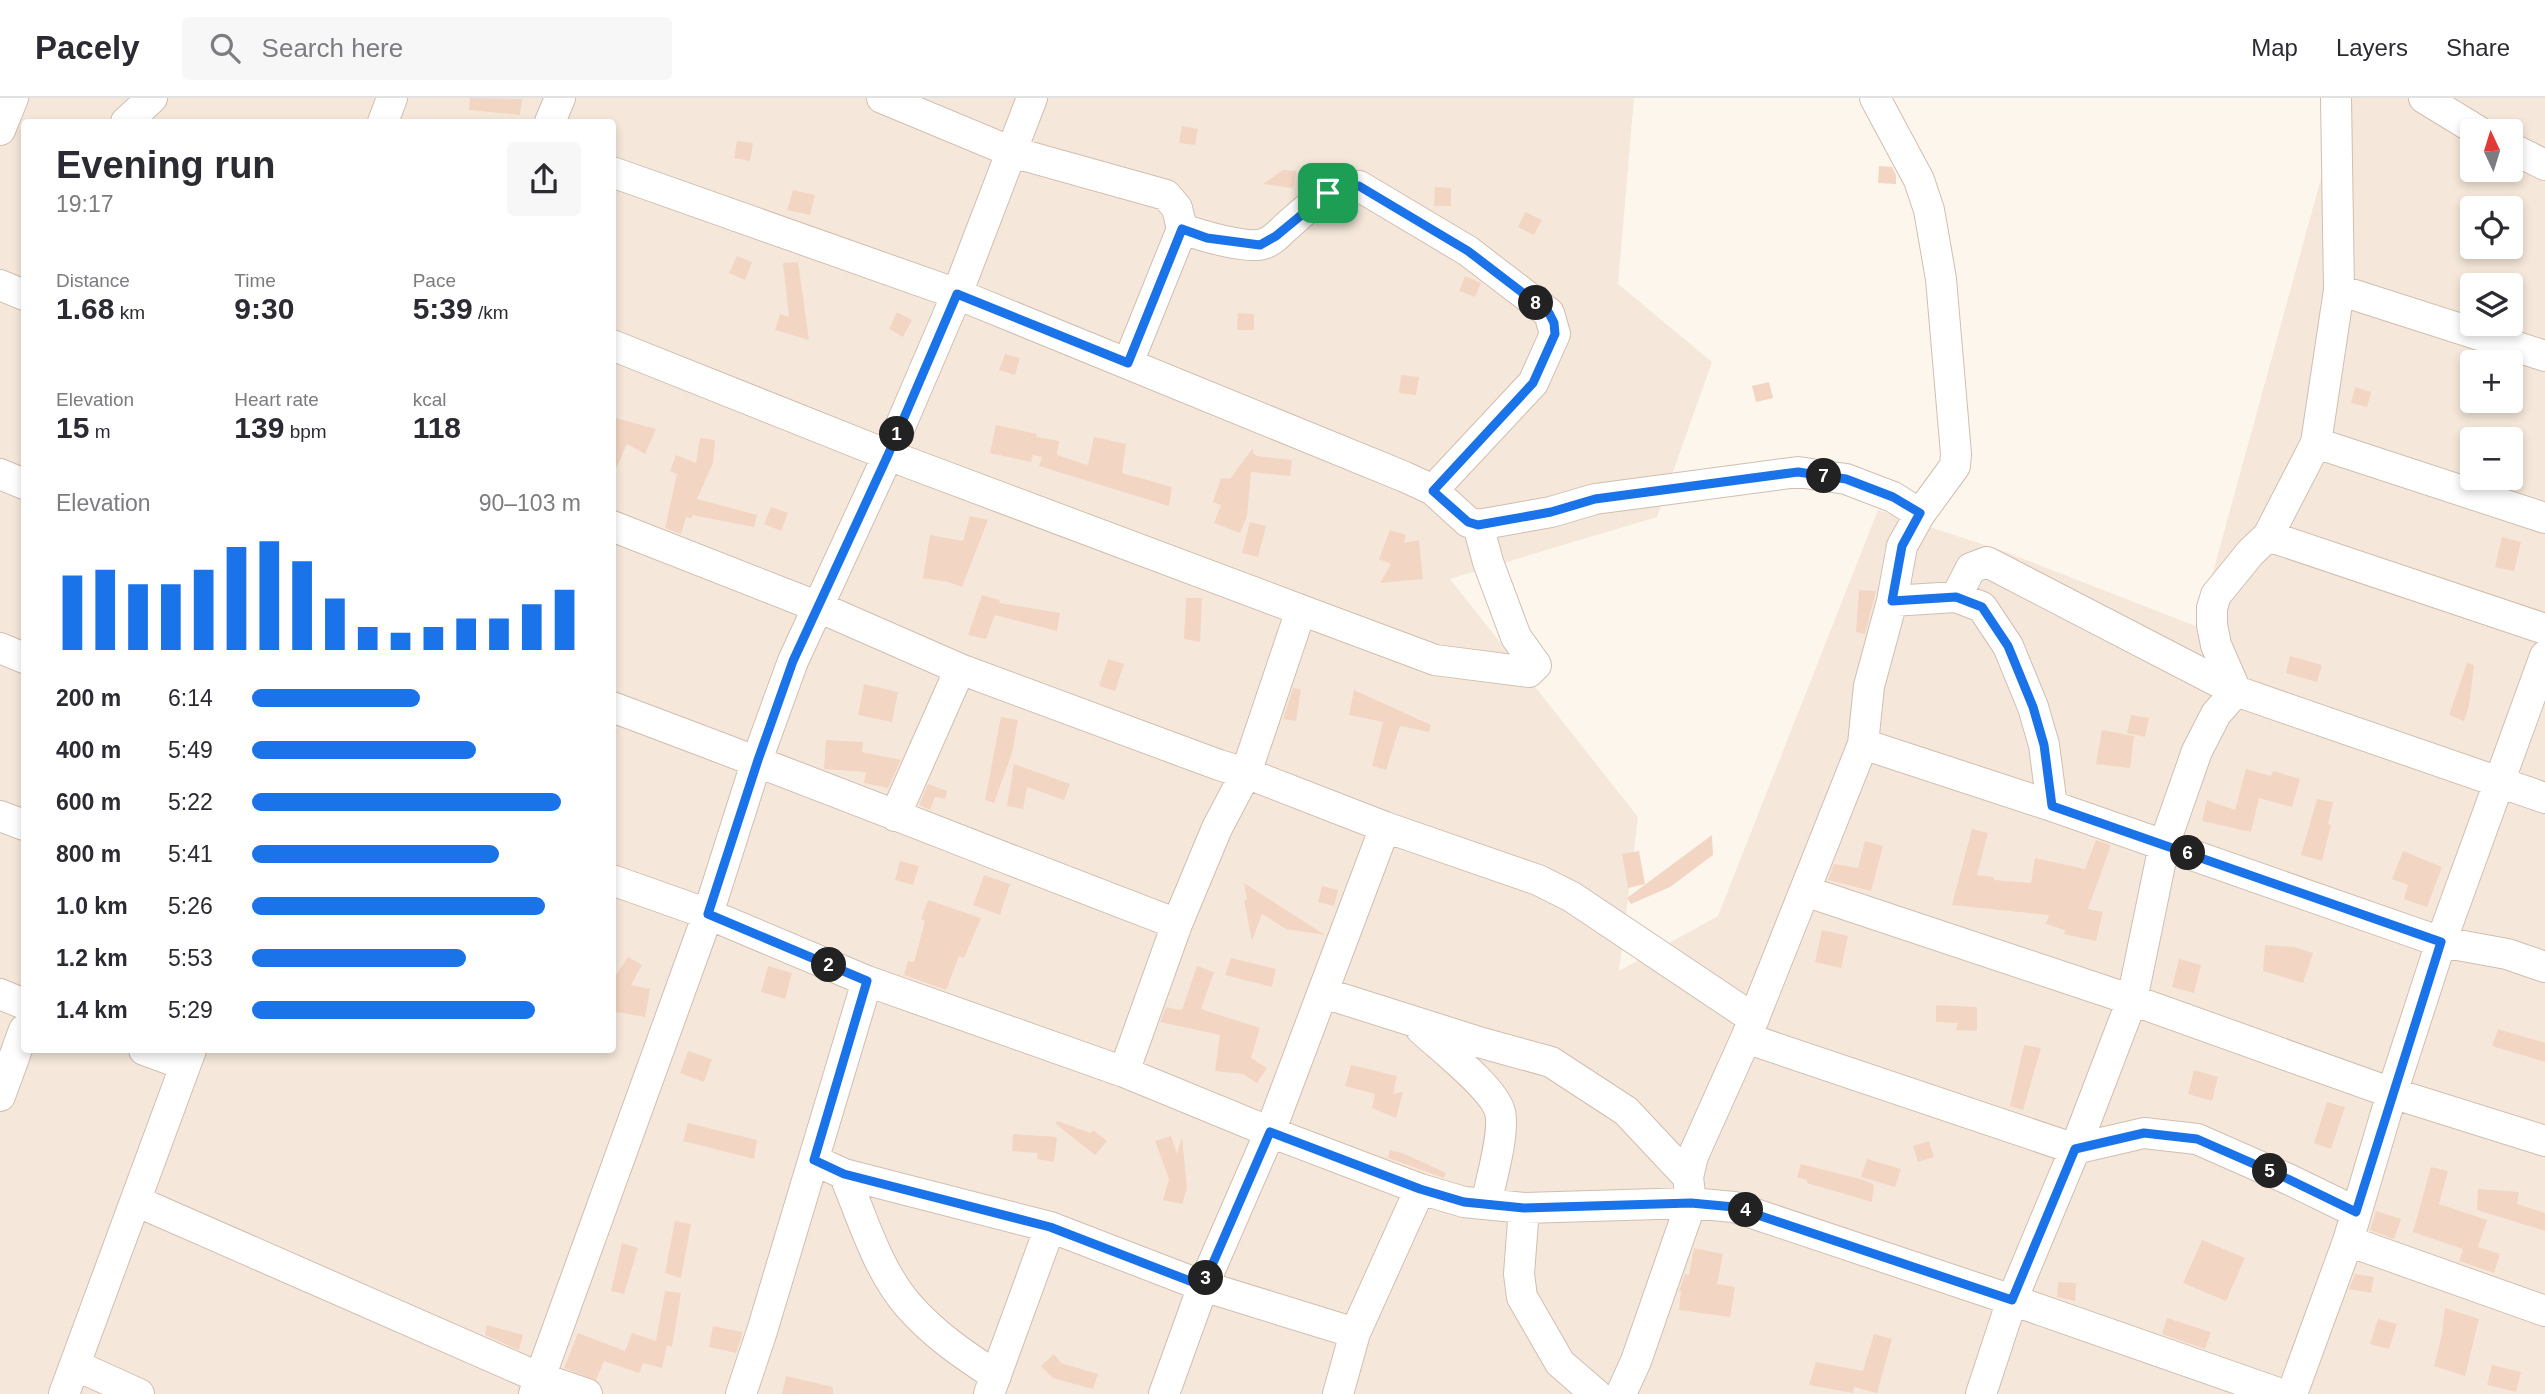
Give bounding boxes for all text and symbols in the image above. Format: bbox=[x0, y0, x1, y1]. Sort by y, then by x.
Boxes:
search box bbox=[182, 17, 672, 80]
text: Pacely bbox=[35, 29, 140, 66]
icon: search bbox=[206, 29, 244, 67]
text: Search here bbox=[262, 33, 403, 63]
text: Map bbox=[2251, 34, 2298, 61]
text: Layers bbox=[2336, 34, 2408, 61]
text: Share bbox=[2446, 34, 2510, 61]
north arrow bbox=[2460, 119, 2524, 182]
map controls bbox=[2460, 119, 2523, 490]
button: share bbox=[507, 142, 581, 216]
text: Evening run bbox=[56, 144, 276, 186]
pin bbox=[1298, 163, 1358, 223]
icon: arrive bbox=[1309, 174, 1347, 212]
text: 19:17 bbox=[56, 191, 114, 217]
button: locate bbox=[2460, 196, 2523, 259]
text: Distance bbox=[56, 270, 130, 291]
text: Time bbox=[234, 270, 276, 291]
text: Pace bbox=[413, 270, 456, 291]
button: layers bbox=[2460, 273, 2523, 336]
pin: 8 bbox=[1518, 286, 1554, 320]
text: 1.68 bbox=[56, 292, 114, 325]
text: 9:30 bbox=[234, 292, 294, 325]
text: 5:39 bbox=[413, 292, 473, 325]
text: 8 bbox=[1530, 292, 1541, 313]
text: km bbox=[114, 302, 145, 323]
text: /km bbox=[473, 302, 509, 323]
button: + bbox=[2460, 350, 2523, 413]
text: Elevation bbox=[56, 389, 134, 410]
text: Heart rate bbox=[234, 389, 319, 410]
text: kcal bbox=[413, 389, 446, 410]
text: 15 bbox=[56, 411, 89, 444]
text: 139 bbox=[234, 411, 284, 444]
text: 118 bbox=[413, 411, 461, 444]
pin: 1 bbox=[880, 416, 914, 452]
text: m bbox=[89, 421, 110, 442]
text: bpm bbox=[284, 421, 327, 442]
text: 1 bbox=[891, 423, 902, 444]
button: − bbox=[2460, 427, 2523, 490]
pin: 7 bbox=[1806, 458, 1842, 494]
text: 7 bbox=[1818, 465, 1829, 486]
text: Elevation bbox=[56, 490, 151, 516]
text: 90–103 m bbox=[479, 490, 581, 516]
text: 200 m bbox=[56, 685, 121, 711]
text: 6:14 bbox=[168, 685, 213, 711]
text: 400 m bbox=[56, 737, 121, 763]
text: 5:49 bbox=[168, 737, 213, 763]
text: 600 m bbox=[56, 789, 121, 815]
text: 5:22 bbox=[168, 789, 213, 815]
pin: 6 bbox=[2170, 836, 2206, 870]
text: 800 m bbox=[56, 841, 121, 867]
text: 5:41 bbox=[168, 841, 213, 867]
text: 6 bbox=[2182, 842, 2193, 863]
text: 1.0 km bbox=[56, 893, 128, 919]
text: 5:26 bbox=[168, 893, 213, 919]
text: 1.2 km bbox=[56, 945, 128, 971]
text: 5:53 bbox=[168, 945, 213, 971]
pin: 2 bbox=[812, 948, 846, 982]
text: 2 bbox=[823, 954, 834, 975]
text: 1.4 km bbox=[56, 997, 128, 1023]
text: 5:29 bbox=[168, 997, 213, 1023]
pin: 5 bbox=[2252, 1154, 2288, 1188]
text: 5 bbox=[2264, 1160, 2275, 1181]
pin: 4 bbox=[1728, 1192, 1764, 1228]
text: 4 bbox=[1740, 1199, 1751, 1220]
pin: 3 bbox=[1188, 1260, 1224, 1296]
text: 3 bbox=[1200, 1267, 1211, 1288]

